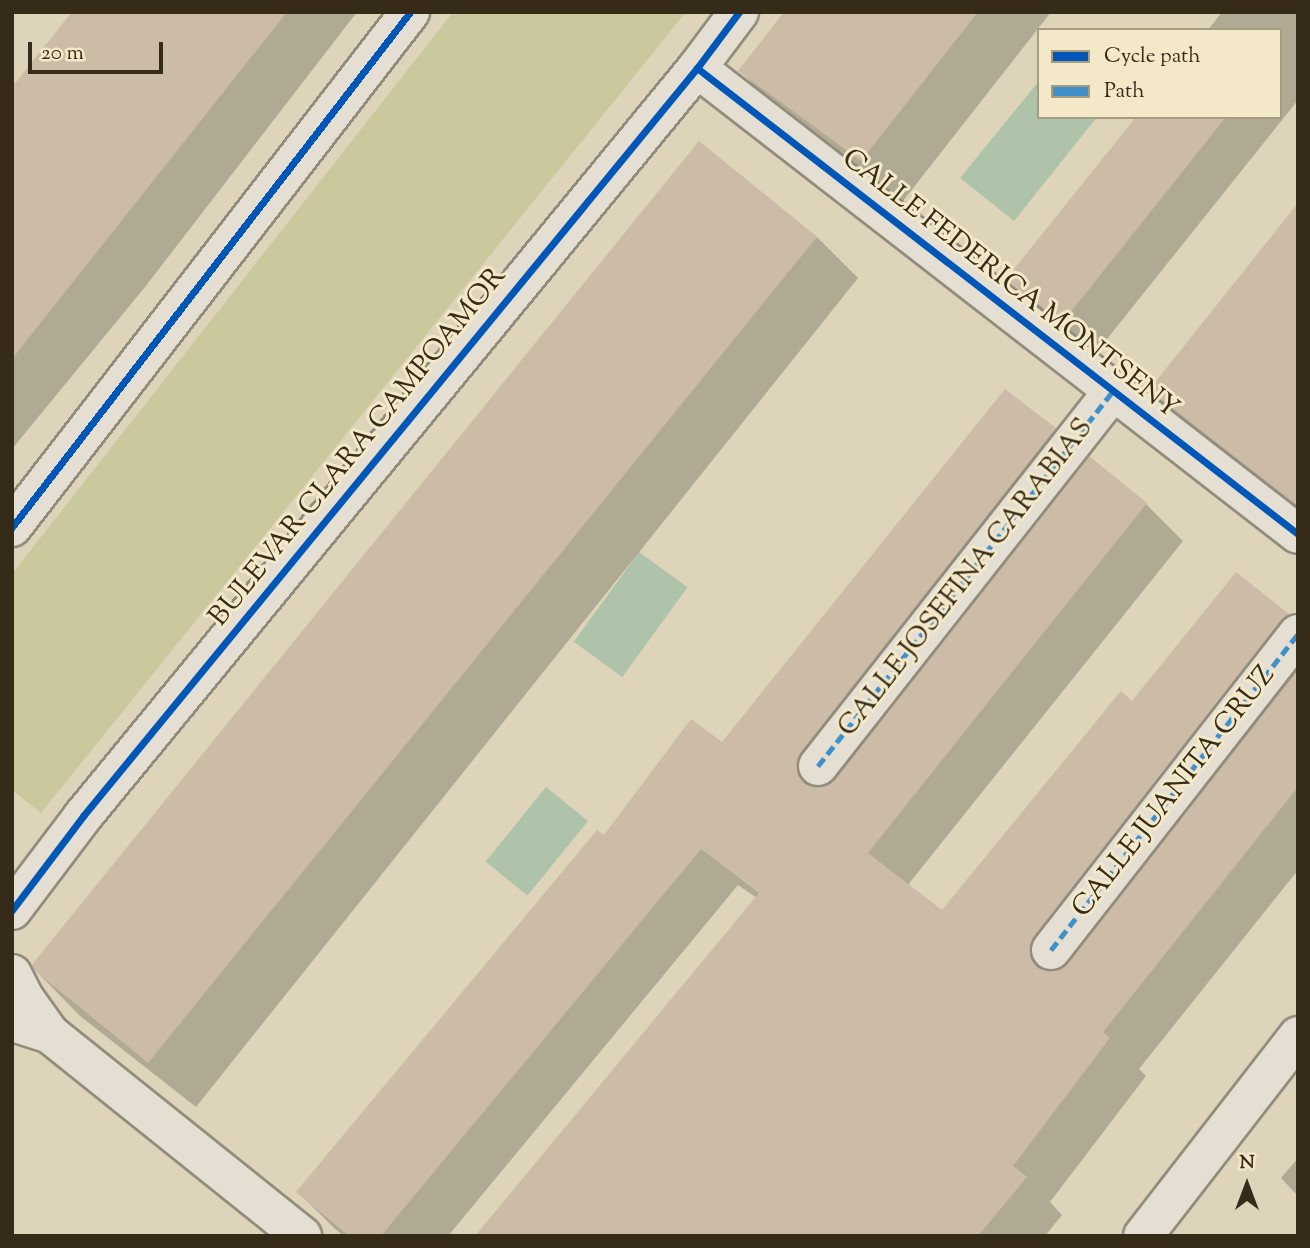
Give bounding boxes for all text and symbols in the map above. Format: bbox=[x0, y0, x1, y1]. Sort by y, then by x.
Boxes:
scale bar bbox=[32, 28, 166, 72]
legend bbox=[1037, 28, 1282, 119]
text: 20 m bbox=[41, 39, 84, 69]
text: Cycle path bbox=[1104, 42, 1201, 72]
text: Path bbox=[1104, 77, 1145, 107]
street label: CALLE FEDERICA MONTSENY bbox=[835, 142, 1185, 426]
street label: BULEVAR CLARA CAMPOAMOR bbox=[202, 260, 514, 634]
street label: CALLE JOSEFINA CARABIAS bbox=[831, 412, 1101, 744]
street label: CALLE JUANITA CRUZ bbox=[1065, 660, 1283, 924]
north arrow bbox=[1212, 1150, 1282, 1220]
text: N bbox=[1239, 1150, 1255, 1177]

